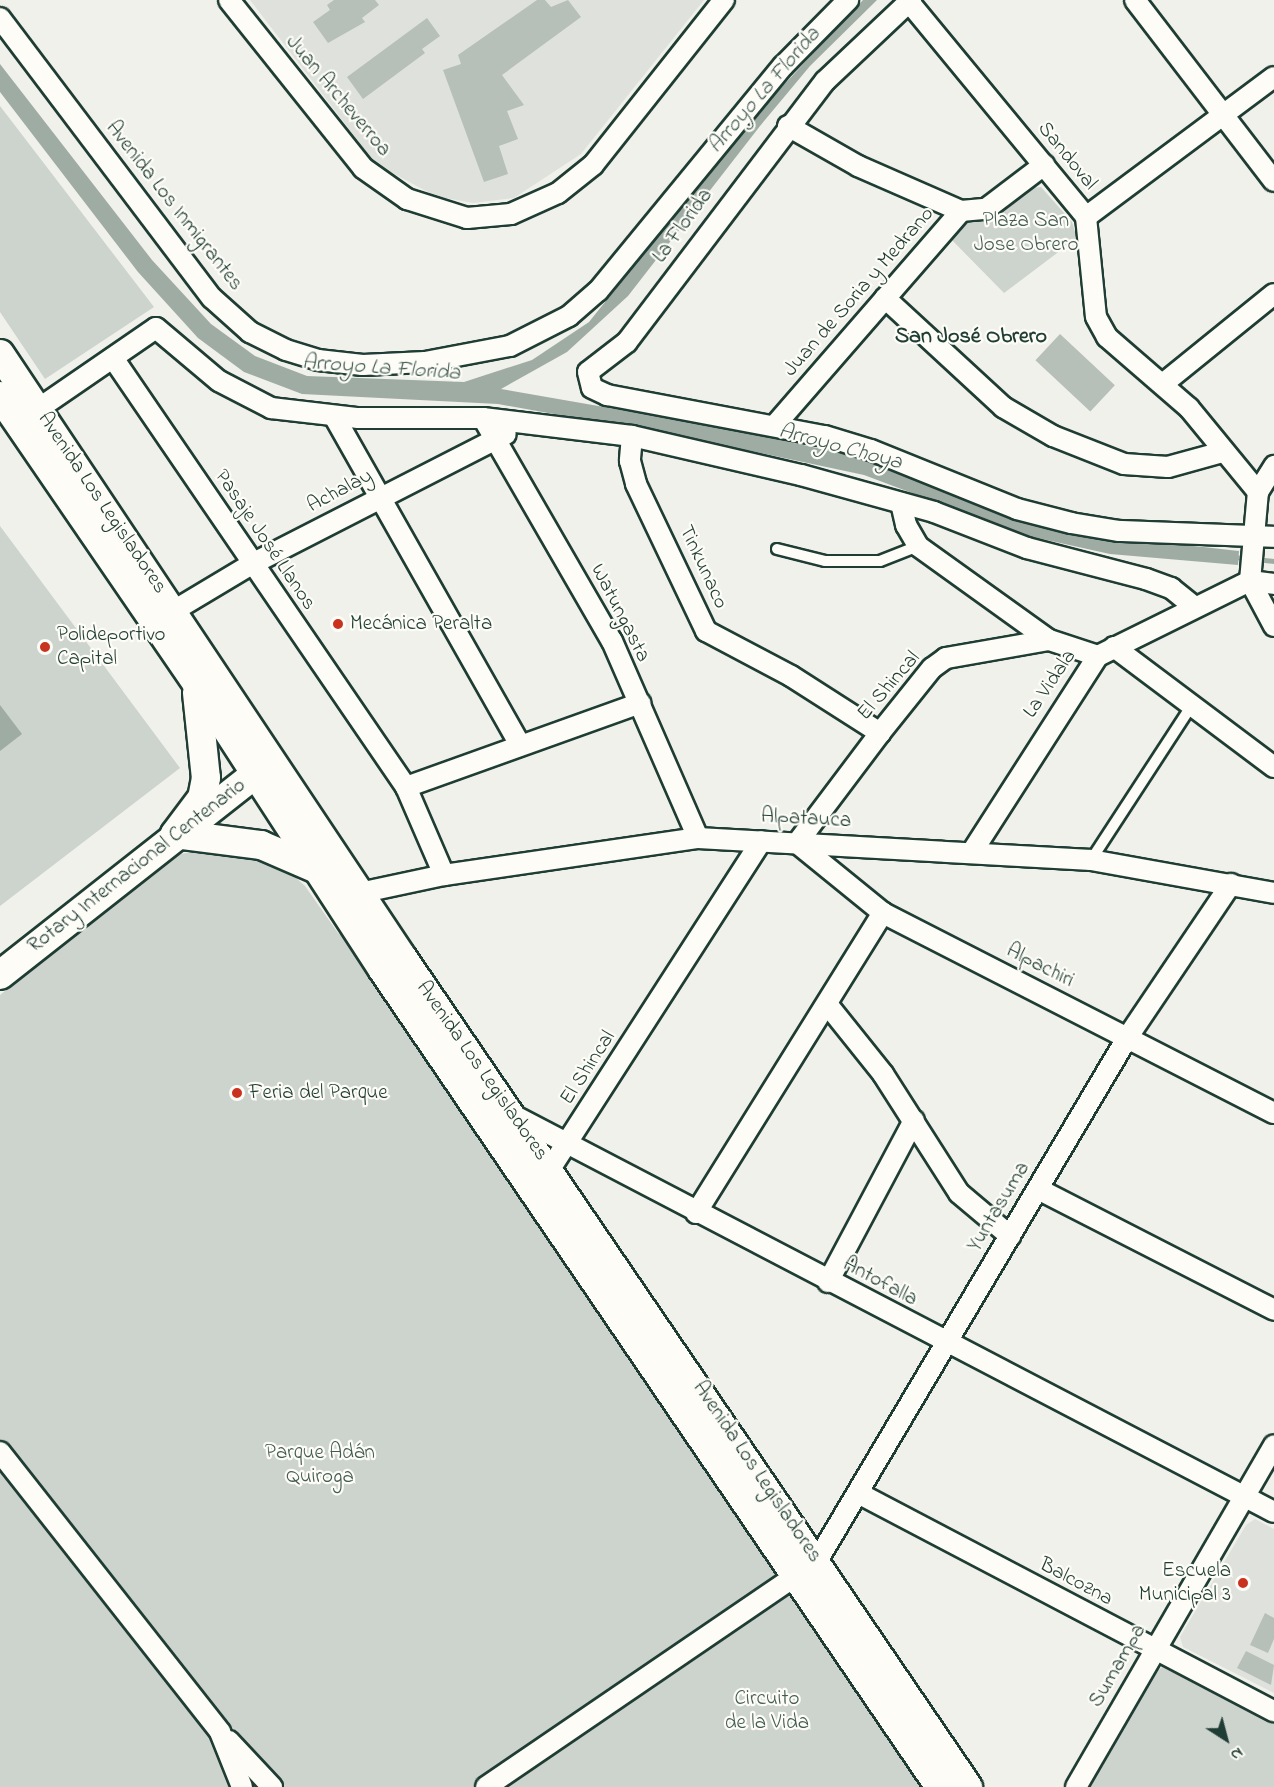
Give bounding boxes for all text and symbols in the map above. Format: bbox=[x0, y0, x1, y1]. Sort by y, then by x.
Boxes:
water label: Arroyo La Florida bbox=[703, 23, 827, 159]
street label: Juan Archeverroa bbox=[280, 30, 396, 162]
street label: Avenida Los Inmigrantes bbox=[100, 116, 248, 296]
street label: Sandoval bbox=[1032, 117, 1102, 195]
street label: La Florida bbox=[648, 184, 718, 268]
street label: Juan de Soria y Medrano bbox=[778, 202, 940, 382]
park label: Plaza San Jose Obrero bbox=[974, 208, 1078, 258]
district label: San José Obrero bbox=[895, 325, 1047, 351]
water label: Arroyo La Florida bbox=[301, 350, 461, 388]
street label: Avenida Los Legisladores bbox=[32, 407, 172, 599]
water label: Arroyo Choya bbox=[775, 419, 905, 477]
street label: Achalay bbox=[303, 463, 377, 519]
street label: Pasaje José Llanos bbox=[209, 465, 321, 615]
street label: Tinkunaco bbox=[673, 521, 733, 613]
street label: Watungasta bbox=[585, 560, 655, 666]
place label: Mecánica Peralta bbox=[350, 611, 492, 637]
marker: Mecánica Peralta bbox=[331, 617, 345, 631]
place label: Polideportivo Capital bbox=[57, 622, 165, 672]
marker: Polideportivo Capital bbox=[38, 640, 52, 654]
street label: La Vidala bbox=[1018, 645, 1082, 723]
street label: El Shincal bbox=[852, 646, 926, 726]
street label: Rotary Internacional Centenario bbox=[23, 773, 251, 959]
street label: Alpatauca bbox=[760, 804, 852, 834]
street label: Alpachiri bbox=[1002, 938, 1078, 994]
street label: Avenida Los Legisladores bbox=[410, 976, 554, 1166]
street label: El Shincal bbox=[555, 1026, 621, 1110]
place label: Feria del Parque bbox=[249, 1080, 388, 1106]
marker: Feria del Parque bbox=[230, 1086, 244, 1100]
street label: Yuntasuma bbox=[962, 1157, 1036, 1257]
street label: Antofalla bbox=[838, 1252, 922, 1312]
street label: Avenida Los Legisladores bbox=[687, 1376, 827, 1568]
park label: Parque Adán Quiroga bbox=[265, 1440, 375, 1490]
street label: Balcozna bbox=[1035, 1552, 1117, 1612]
place label: Escuela Municipal 3 bbox=[1139, 1558, 1231, 1608]
marker: Escuela Municipal 3 bbox=[1236, 1576, 1250, 1590]
street label: Sumampa bbox=[1084, 1620, 1152, 1712]
park label: Circuito de la Vida bbox=[725, 1686, 809, 1736]
north arrow bbox=[1196, 1709, 1256, 1769]
text: N bbox=[1225, 1741, 1248, 1766]

